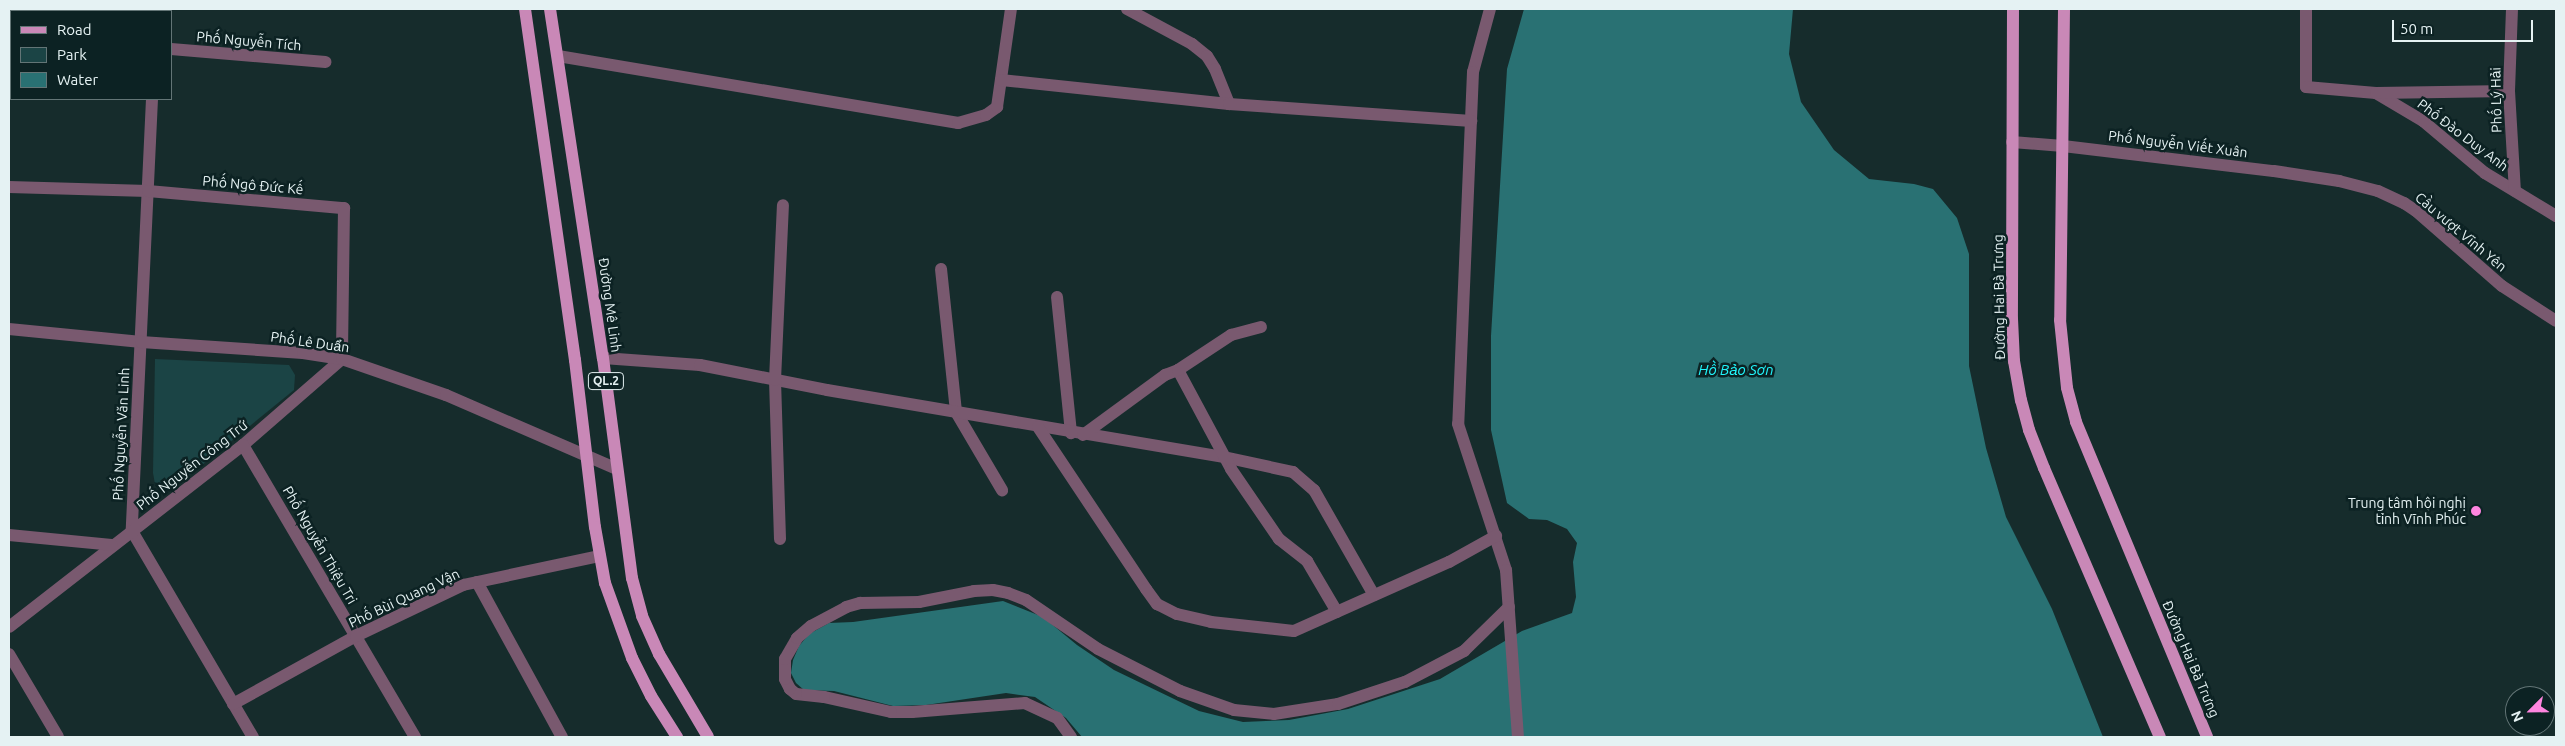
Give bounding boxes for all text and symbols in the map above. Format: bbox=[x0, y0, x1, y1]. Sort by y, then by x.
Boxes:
legend bbox=[10, 10, 172, 100]
scale bar bbox=[2395, 10, 2536, 42]
text: 50 m bbox=[2400, 20, 2433, 37]
text: Road bbox=[57, 21, 92, 38]
street label: Phố Nguyễn Tích bbox=[196, 28, 302, 54]
text: Park bbox=[57, 46, 87, 63]
street label: Phố Lý Hải bbox=[2487, 67, 2505, 133]
text: Water bbox=[57, 71, 98, 88]
street label: Phố Đào Duy Anh bbox=[2414, 95, 2512, 175]
street label: Phố Nguyễn Viết Xuân bbox=[2107, 127, 2249, 161]
street label: Phố Ngô Đức Kế bbox=[202, 172, 304, 198]
street label: Cầu vượt Vĩnh Yên bbox=[2412, 189, 2510, 275]
street label: Đường Hai Bà Trưng bbox=[1990, 234, 2008, 360]
street label: Đường Mê Linh bbox=[595, 257, 625, 353]
street label: Phố Lê Duẩn bbox=[269, 328, 351, 356]
water label: Hồ Bảo Sơn bbox=[1698, 361, 1774, 379]
street label: Phố Nguyễn Văn Linh bbox=[109, 367, 133, 501]
road number: QL.2 bbox=[587, 372, 625, 391]
street label: Phố Nguyễn Công Trứ bbox=[133, 416, 251, 514]
street label: Phố Nguyễn Thiệu Tri bbox=[279, 483, 361, 607]
place label: Trung tâm hội nghị tỉnh Vĩnh Phúc bbox=[2348, 495, 2466, 528]
marker: Trung tâm hội nghị tỉnh Vĩnh Phúc bbox=[2470, 505, 2482, 517]
street label: Phố Bùi Quang Vận bbox=[346, 565, 462, 631]
street label: Đường Hai Bà Trưng bbox=[2159, 598, 2223, 720]
north arrow bbox=[2505, 686, 2555, 736]
text: N bbox=[2508, 709, 2527, 724]

